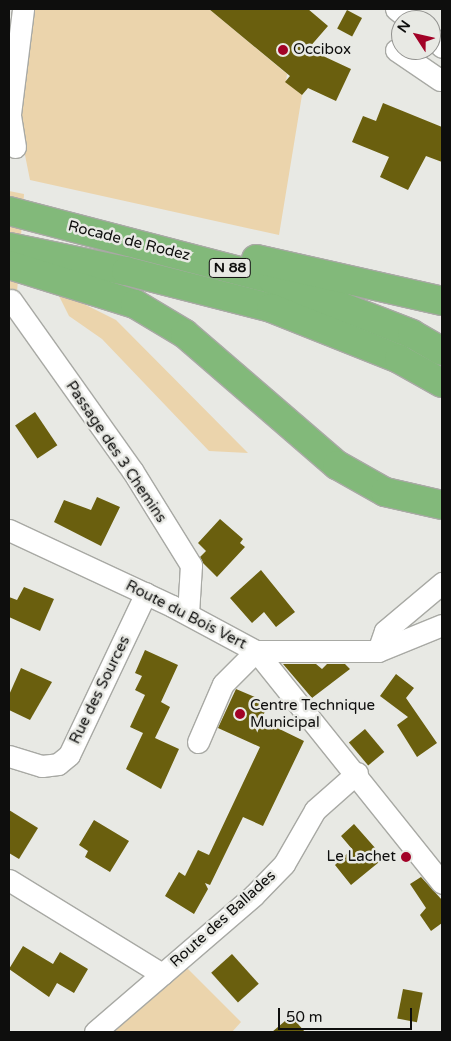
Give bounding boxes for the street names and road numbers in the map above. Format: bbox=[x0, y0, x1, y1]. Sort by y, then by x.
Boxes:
street label: Rocade de Rodez bbox=[66, 217, 192, 265]
road number: N 88 bbox=[209, 256, 251, 280]
street label: Passage des 3 Chemins bbox=[62, 378, 170, 526]
street label: Route du Bois Vert bbox=[123, 577, 249, 653]
street label: Rue des Sources bbox=[66, 633, 134, 747]
street label: Route des Ballades bbox=[166, 867, 280, 971]

